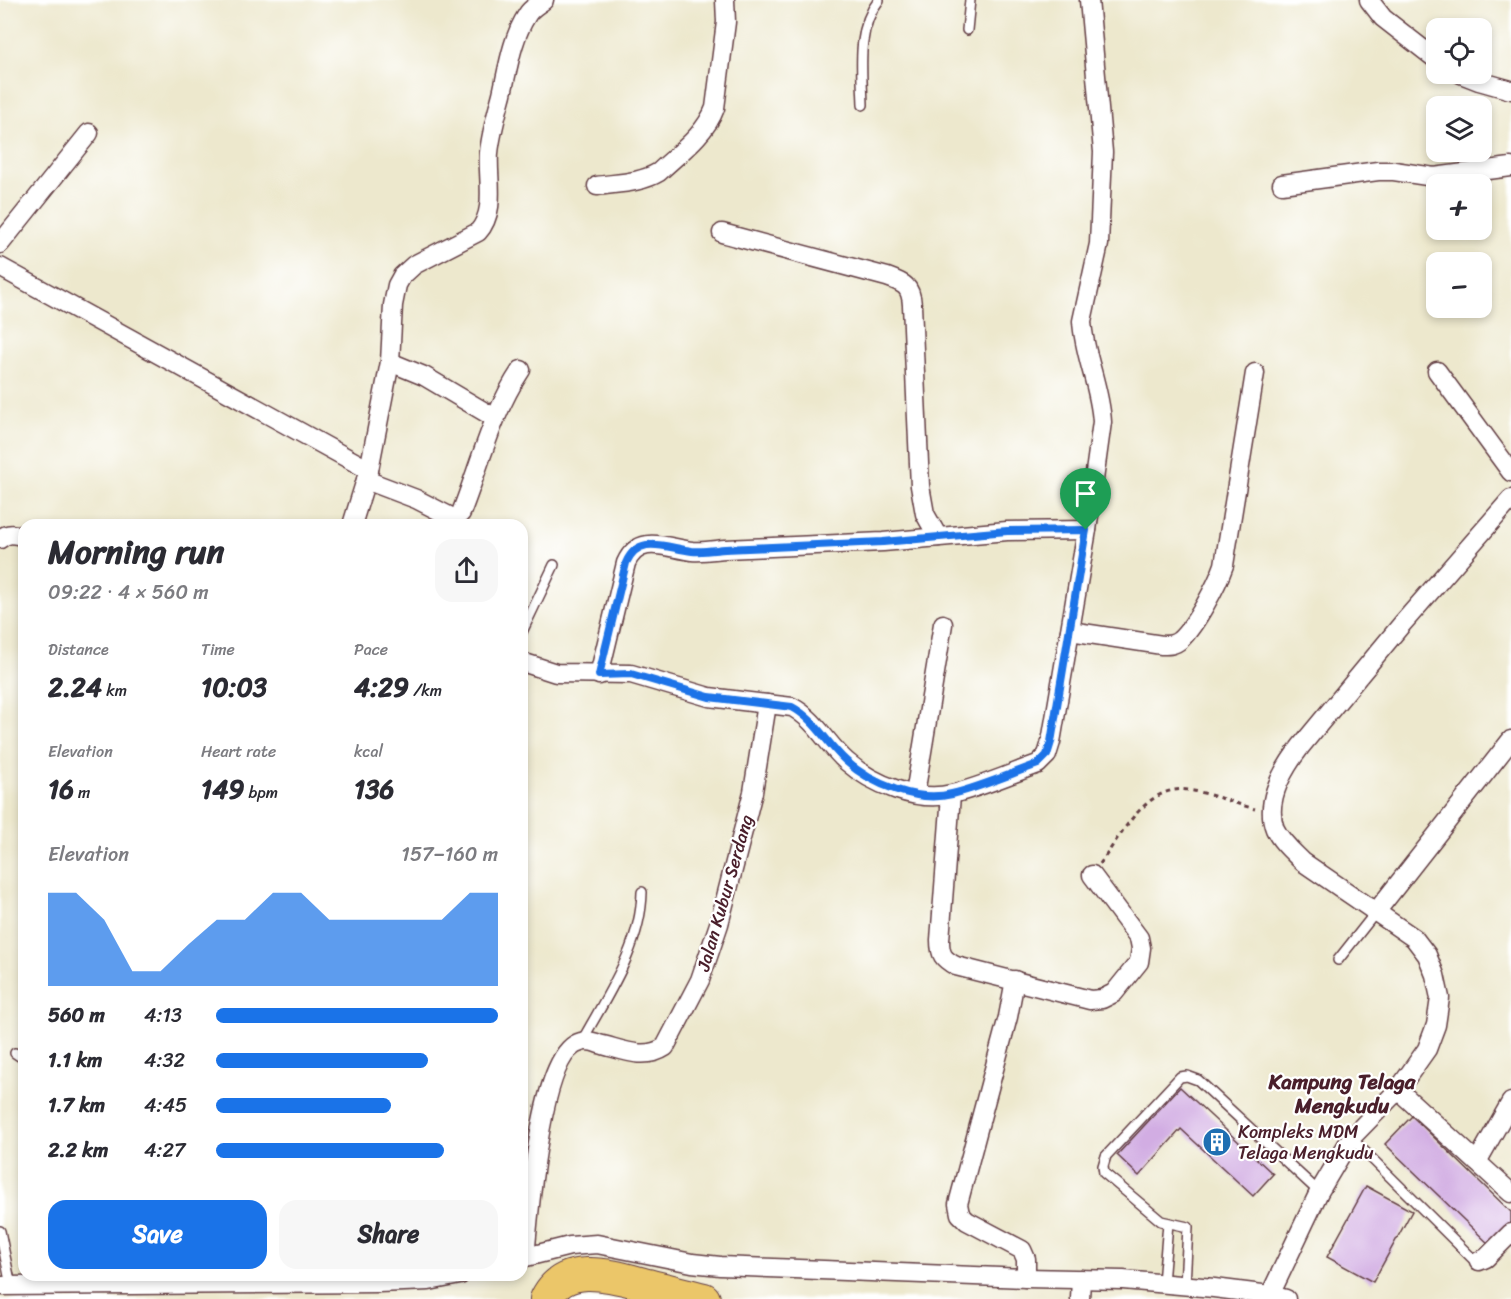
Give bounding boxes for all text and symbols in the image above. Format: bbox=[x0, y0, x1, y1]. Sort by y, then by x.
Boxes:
map controls bbox=[1426, 18, 1492, 318]
button: locate bbox=[1426, 18, 1492, 84]
button: layers bbox=[1426, 96, 1492, 162]
button: + bbox=[1426, 174, 1492, 240]
button: − bbox=[1426, 252, 1492, 318]
pin bbox=[1060, 468, 1111, 530]
icon: arrive bbox=[1069, 477, 1102, 510]
text: Morning run bbox=[48, 523, 224, 581]
button: share bbox=[435, 539, 498, 602]
text: 09:22 · 4 × 560 m bbox=[48, 575, 209, 610]
text: Distance bbox=[48, 635, 109, 664]
text: Time bbox=[201, 635, 235, 664]
text: Pace bbox=[354, 635, 388, 664]
text: 2.24 bbox=[48, 664, 102, 710]
text: 10:03 bbox=[201, 664, 267, 710]
text: 4:29 bbox=[354, 664, 409, 710]
text: km bbox=[102, 676, 127, 705]
text: /km bbox=[409, 676, 442, 705]
text: Elevation bbox=[48, 737, 113, 766]
text: Heart rate bbox=[201, 737, 276, 766]
text: kcal bbox=[354, 737, 383, 766]
text: 16 bbox=[48, 766, 74, 812]
text: 149 bbox=[201, 766, 244, 812]
text: 136 bbox=[354, 766, 394, 812]
text: m bbox=[74, 778, 90, 807]
text: bpm bbox=[244, 778, 278, 807]
street label: Jalan Kubur Serdang bbox=[687, 811, 763, 976]
text: Elevation bbox=[48, 837, 129, 872]
text: 157–160 m bbox=[401, 837, 498, 872]
text: 560 m bbox=[48, 998, 105, 1033]
text: 4:13 bbox=[144, 998, 182, 1033]
text: 1.1 km bbox=[48, 1043, 102, 1078]
text: 4:32 bbox=[144, 1043, 185, 1078]
district label: Kampung Telaga Mengkudu bbox=[1268, 1063, 1417, 1125]
text: 1.7 km bbox=[48, 1088, 105, 1123]
text: 4:45 bbox=[144, 1088, 187, 1123]
place label: Kompleks MDM Telaga Mengkudu bbox=[1238, 1116, 1374, 1169]
building icon: Kompleks MDM Telaga Mengkudu bbox=[1201, 1126, 1233, 1158]
text: 2.2 km bbox=[48, 1133, 108, 1168]
text: 4:27 bbox=[144, 1133, 186, 1168]
button: Save bbox=[48, 1200, 267, 1269]
button: Share bbox=[279, 1200, 498, 1269]

